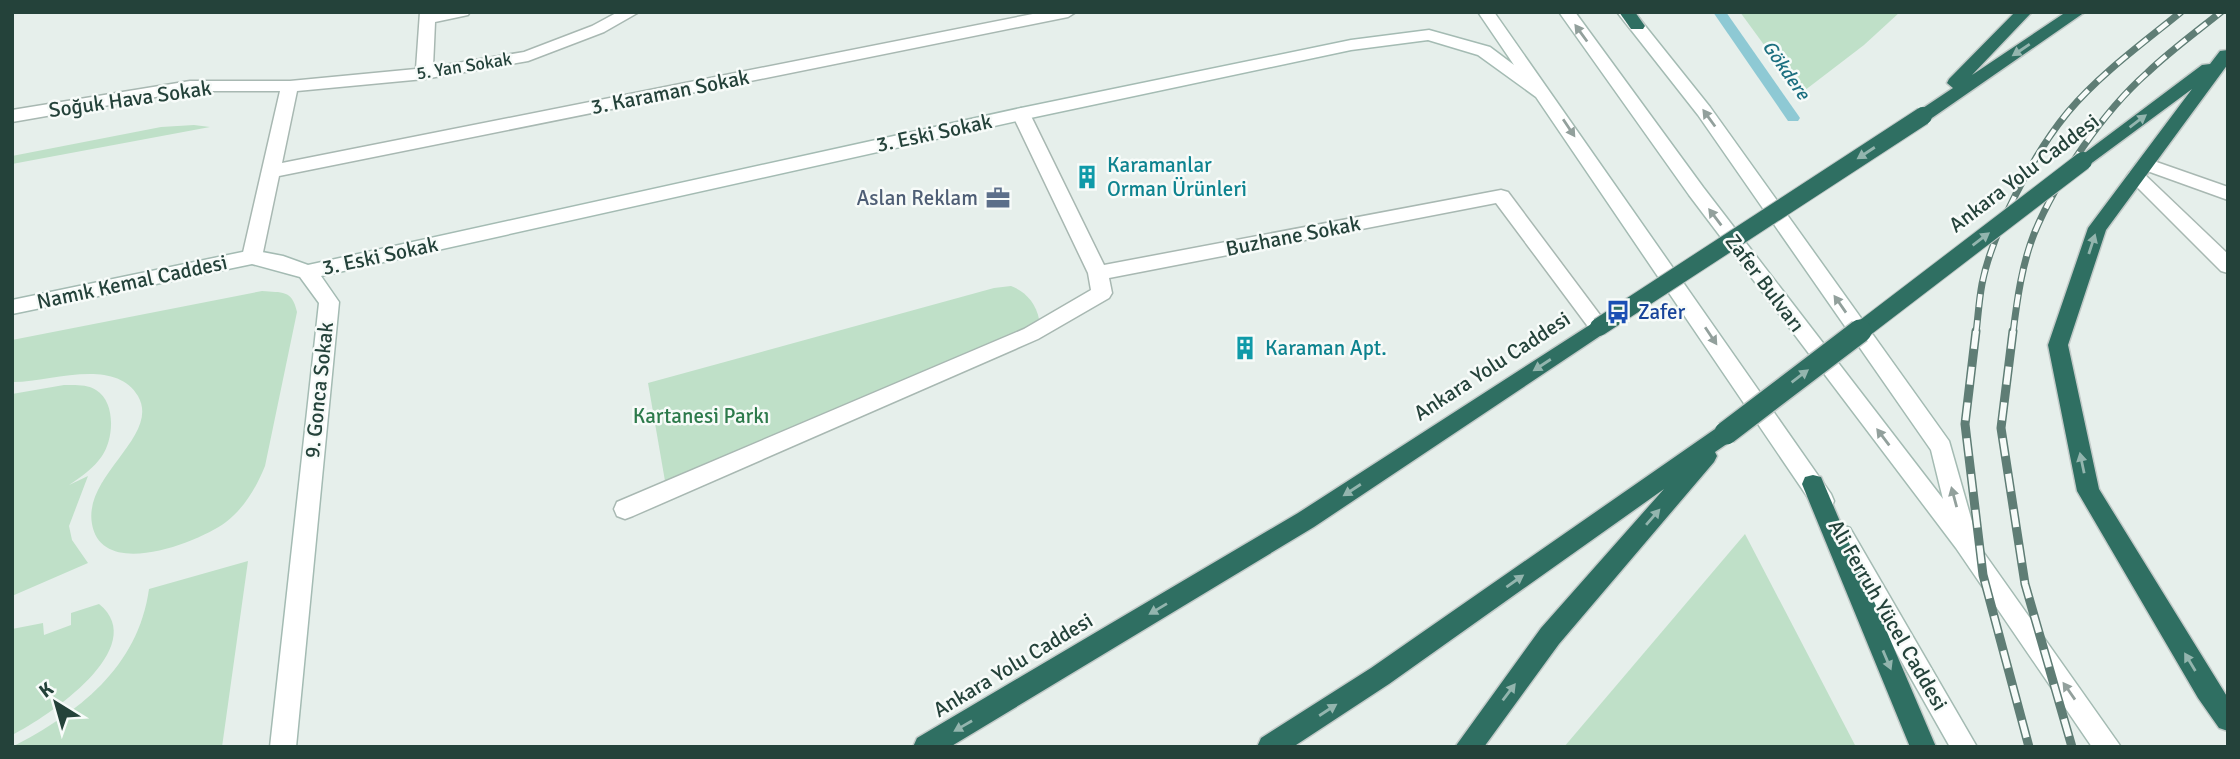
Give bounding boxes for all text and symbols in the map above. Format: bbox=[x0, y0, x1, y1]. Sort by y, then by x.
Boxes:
one-way arrow bbox=[1575, 24, 1589, 42]
water label: Gökdere bbox=[1757, 36, 1816, 106]
one-way arrow bbox=[2012, 43, 2030, 57]
street label: 5. Yan Sokak bbox=[415, 48, 513, 84]
street label: 3. Karaman Sokak bbox=[589, 64, 752, 120]
street label: Soğuk Hava Sokak bbox=[47, 75, 213, 123]
street label: 3. Eski Sokak bbox=[874, 108, 995, 158]
street label: Ankara Yolu Caddesi bbox=[1944, 108, 2104, 238]
one-way arrow bbox=[1702, 109, 1716, 127]
one-way arrow bbox=[2129, 114, 2147, 128]
one-way arrow bbox=[1562, 118, 1575, 138]
one-way arrow bbox=[1856, 147, 1875, 160]
place label: Karamanlar Orman Ürünleri bbox=[1107, 152, 1247, 202]
building icon: Karamanlar Orman Ürünleri bbox=[1073, 163, 1101, 191]
office icon: Aslan Reklam bbox=[984, 184, 1012, 212]
place label: Aslan Reklam bbox=[856, 185, 978, 211]
one-way arrow bbox=[1708, 208, 1723, 226]
street label: Buzhane Sokak bbox=[1224, 210, 1363, 262]
street label: Zafer Bulvarı bbox=[1720, 229, 1810, 337]
street label: 3. Eski Sokak bbox=[320, 231, 441, 281]
one-way arrow bbox=[1972, 232, 1990, 246]
one-way arrow bbox=[2087, 233, 2097, 254]
street label: Namık Kemal Caddesi bbox=[34, 249, 230, 315]
one-way arrow bbox=[1833, 295, 1847, 313]
bus stop icon: Zafer bbox=[1604, 298, 1632, 326]
place label: Zafer bbox=[1638, 299, 1685, 325]
street label: Ankara Yolu Caddesi bbox=[1409, 306, 1575, 426]
street label: 9. Gonca Sokak bbox=[299, 320, 339, 459]
one-way arrow bbox=[1704, 326, 1717, 345]
building icon: Karaman Apt. bbox=[1231, 334, 1259, 362]
place label: Karaman Apt. bbox=[1265, 335, 1387, 361]
one-way arrow bbox=[1532, 358, 1552, 371]
one-way arrow bbox=[1790, 369, 1808, 384]
park label: Kartanesi Parkı bbox=[633, 403, 769, 429]
one-way arrow bbox=[1876, 428, 1890, 446]
one-way arrow bbox=[2077, 452, 2088, 474]
one-way arrow bbox=[1343, 483, 1361, 497]
one-way arrow bbox=[1948, 486, 1959, 508]
one-way arrow bbox=[1645, 508, 1660, 525]
street label: Ali Ferruh Yücel Caddesi bbox=[1823, 515, 1953, 715]
one-way arrow bbox=[1506, 574, 1524, 588]
one-way arrow bbox=[1149, 603, 1168, 616]
street label: Ankara Yolu Caddesi bbox=[929, 607, 1097, 723]
one-way arrow bbox=[1881, 650, 1893, 670]
one-way arrow bbox=[2184, 653, 2196, 672]
north arrow bbox=[21, 668, 91, 738]
text: K bbox=[34, 677, 58, 703]
one-way arrow bbox=[2062, 682, 2076, 700]
one-way arrow bbox=[1501, 683, 1515, 701]
one-way arrow bbox=[1318, 703, 1337, 716]
one-way arrow bbox=[953, 719, 972, 732]

